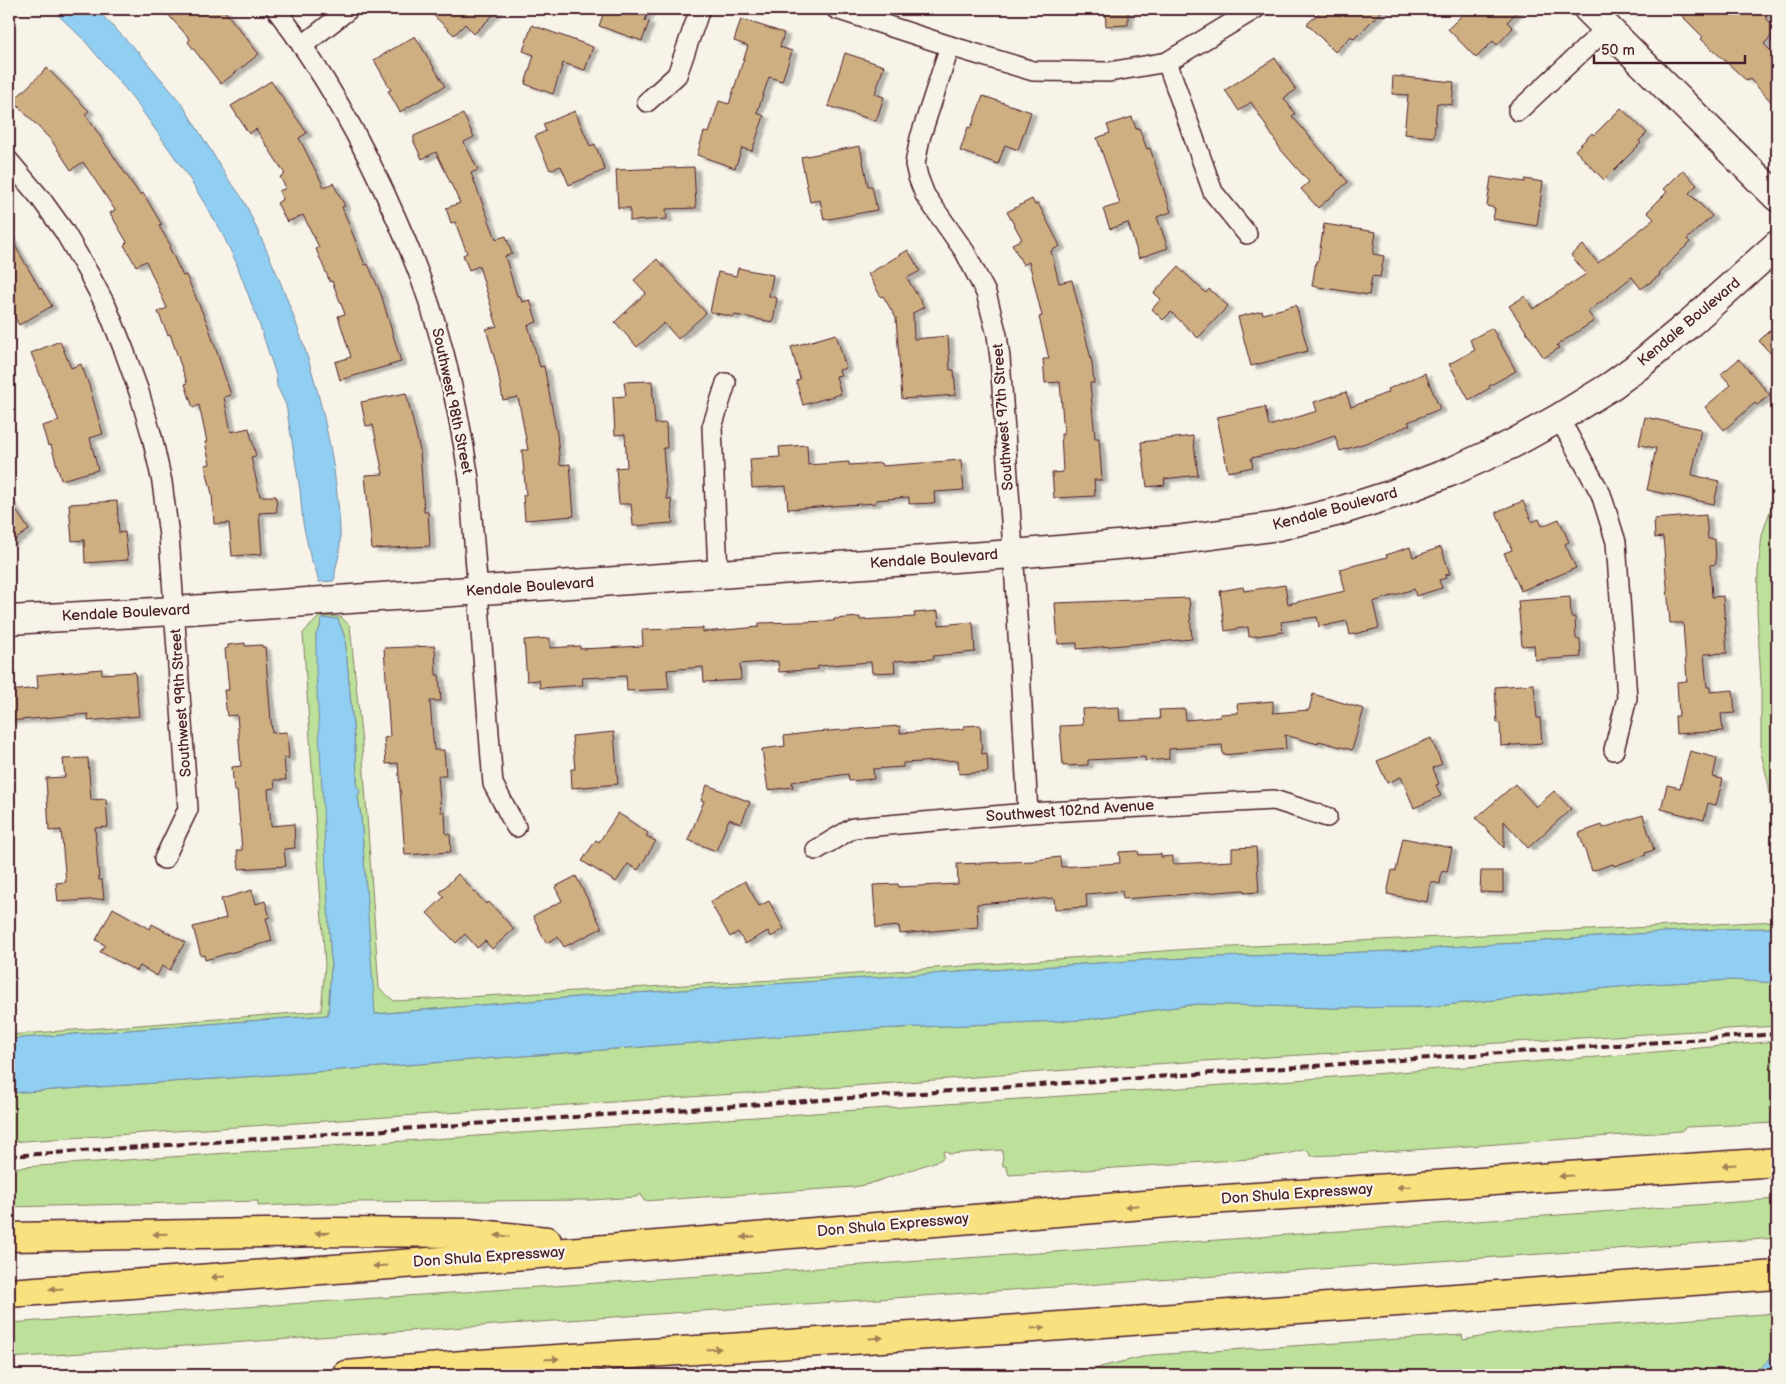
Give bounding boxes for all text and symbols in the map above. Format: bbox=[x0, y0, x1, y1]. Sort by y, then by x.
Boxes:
scale bar bbox=[1594, 32, 1745, 64]
text: 50 m bbox=[1601, 41, 1635, 60]
street label: Kendale Boulevard bbox=[1634, 273, 1744, 371]
street label: Southwest 98th Street bbox=[427, 326, 477, 476]
street label: Southwest 97th Street bbox=[988, 342, 1018, 491]
street label: Kendale Boulevard bbox=[1271, 483, 1399, 535]
street label: Kendale Boulevard bbox=[869, 545, 999, 573]
street label: Kendale Boulevard bbox=[465, 573, 595, 601]
street label: Kendale Boulevard bbox=[61, 600, 191, 626]
street label: Southwest 99th Street bbox=[166, 628, 196, 778]
street label: Southwest 102nd Avenue bbox=[985, 796, 1155, 826]
one-way arrow bbox=[1720, 1162, 1736, 1170]
one-way arrow bbox=[1558, 1172, 1574, 1180]
street label: Don Shula Expressway bbox=[1220, 1179, 1374, 1209]
one-way arrow bbox=[1396, 1183, 1412, 1191]
one-way arrow bbox=[1123, 1202, 1139, 1210]
street label: Don Shula Expressway bbox=[816, 1209, 970, 1241]
one-way arrow bbox=[314, 1229, 330, 1237]
one-way arrow bbox=[152, 1230, 168, 1238]
one-way arrow bbox=[494, 1232, 510, 1240]
one-way arrow bbox=[740, 1233, 756, 1241]
street label: Don Shula Expressway bbox=[412, 1242, 566, 1272]
one-way arrow bbox=[371, 1262, 387, 1270]
one-way arrow bbox=[209, 1274, 225, 1282]
one-way arrow bbox=[47, 1286, 63, 1294]
one-way arrow bbox=[1030, 1323, 1046, 1331]
one-way arrow bbox=[868, 1334, 884, 1342]
one-way arrow bbox=[706, 1344, 722, 1352]
one-way arrow bbox=[544, 1355, 560, 1363]

